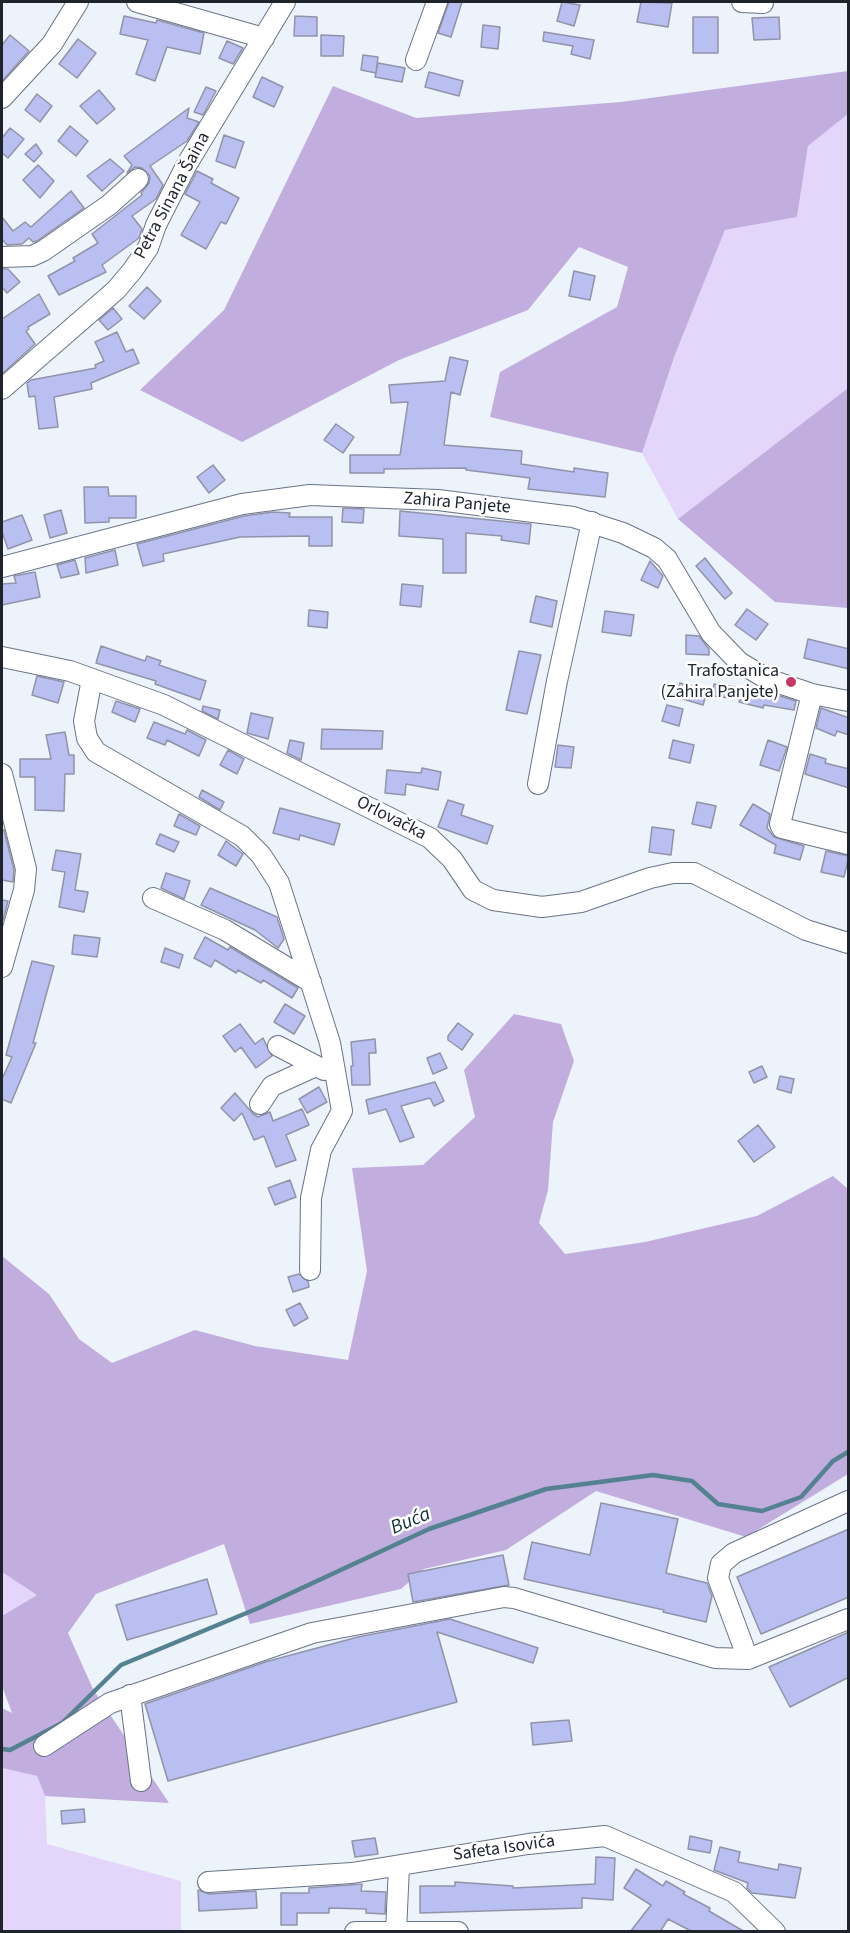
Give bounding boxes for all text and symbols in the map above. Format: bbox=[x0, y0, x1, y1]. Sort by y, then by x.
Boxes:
street label: Petra Sinana Šaina bbox=[130, 129, 216, 263]
street label: Zahira Panjete bbox=[403, 489, 511, 519]
place label: Trafostanica (Zahira Panjete) bbox=[661, 661, 779, 704]
marker: Trafostanica (Zahira Panjete) bbox=[784, 675, 798, 689]
street label: Orlovačka bbox=[352, 792, 430, 846]
water label: Buća bbox=[387, 1503, 435, 1541]
street label: Safeta Isovića bbox=[452, 1831, 556, 1867]

